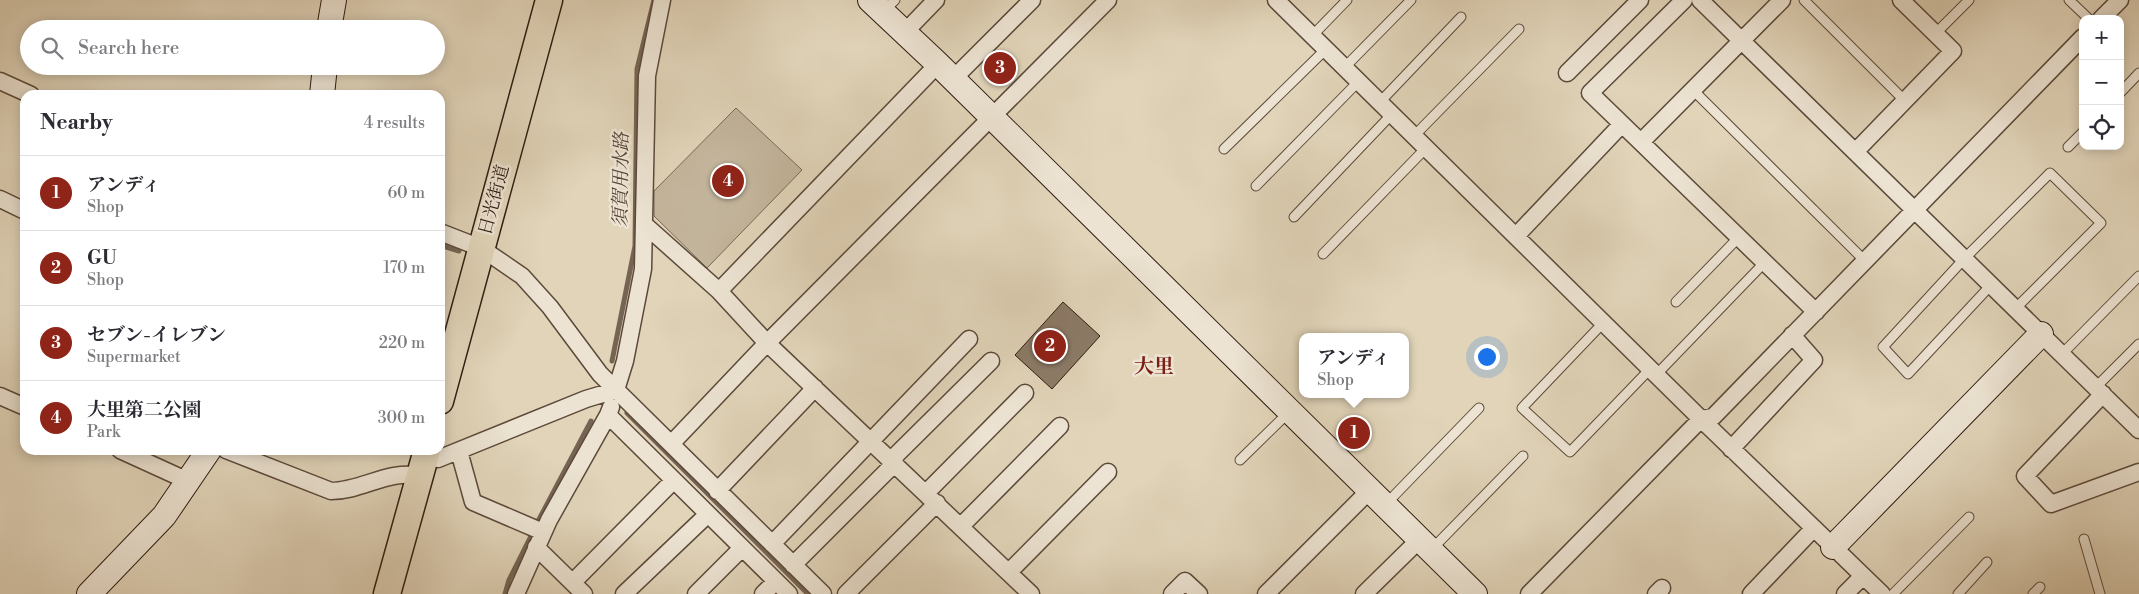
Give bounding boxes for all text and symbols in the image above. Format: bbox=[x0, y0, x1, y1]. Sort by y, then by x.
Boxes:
map controls bbox=[2079, 15, 2124, 150]
button: + bbox=[2079, 15, 2124, 60]
search box bbox=[20, 20, 445, 75]
icon: search bbox=[38, 34, 66, 62]
text: Search here bbox=[78, 36, 179, 60]
pin: 3 bbox=[984, 49, 1016, 87]
button: − bbox=[2079, 60, 2124, 105]
button: locate bbox=[2079, 105, 2124, 150]
text: Nearby bbox=[40, 110, 113, 136]
text: 4 results bbox=[364, 113, 425, 133]
water label: 須賀用水路 bbox=[608, 130, 634, 228]
street label: 日光街道 bbox=[474, 162, 514, 238]
pin: 4 bbox=[712, 162, 744, 200]
text: アンディ bbox=[87, 173, 161, 197]
text: 1 bbox=[52, 183, 60, 203]
text: 60 m bbox=[387, 183, 425, 203]
text: Shop bbox=[87, 197, 124, 217]
text: GU bbox=[87, 246, 117, 270]
text: 2 bbox=[51, 258, 61, 278]
text: 170 m bbox=[383, 258, 425, 278]
text: Shop bbox=[87, 270, 124, 290]
text: セブン-イレブン bbox=[87, 323, 226, 347]
pin: 2 bbox=[1034, 327, 1066, 365]
text: 3 bbox=[51, 333, 61, 353]
text: 220 m bbox=[379, 333, 425, 353]
popup bbox=[1299, 333, 1409, 398]
your location bbox=[1474, 344, 1500, 370]
text: アンディ bbox=[1317, 346, 1391, 370]
text: Supermarket bbox=[87, 347, 181, 367]
district label: 大里 bbox=[1134, 355, 1174, 380]
text: Shop bbox=[1317, 370, 1354, 390]
text: 大里第二公園 bbox=[87, 398, 201, 422]
text: 4 bbox=[51, 408, 61, 428]
text: 300 m bbox=[378, 408, 425, 428]
pin: 1 bbox=[1338, 414, 1370, 452]
text: Park bbox=[87, 422, 120, 442]

